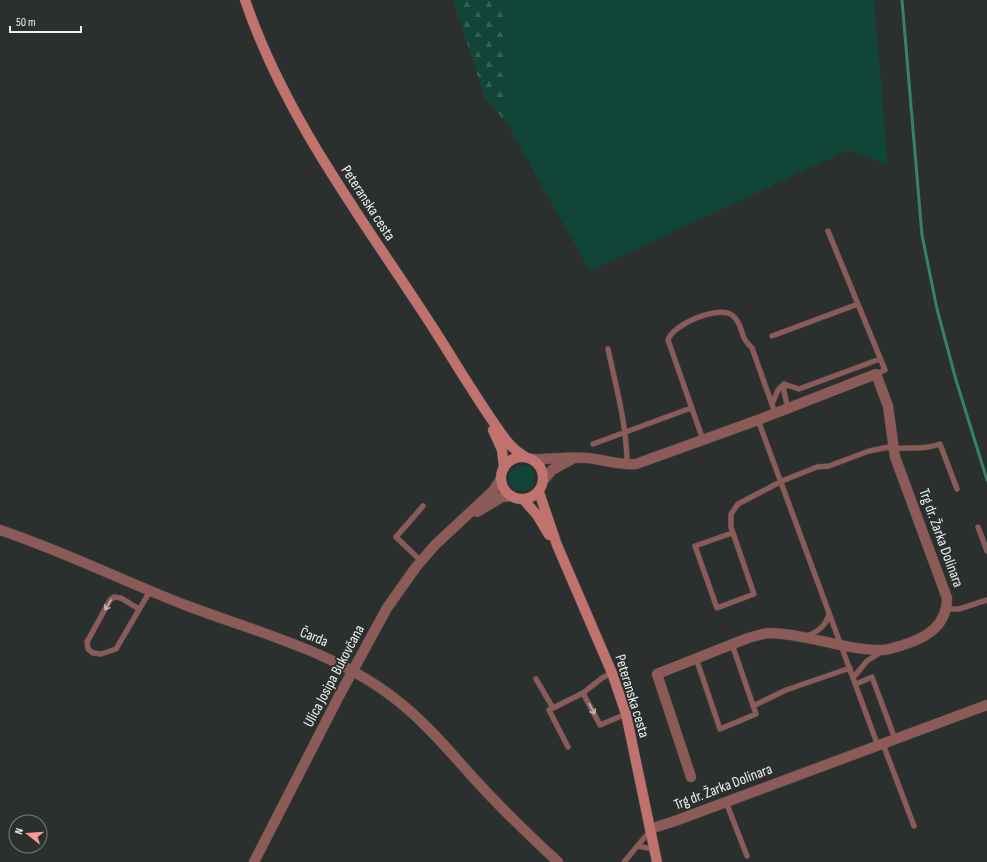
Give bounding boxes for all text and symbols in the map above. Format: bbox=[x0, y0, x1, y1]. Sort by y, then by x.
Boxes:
scale bar bbox=[10, 8, 81, 34]
text: 50 m bbox=[16, 15, 36, 30]
street label: Peteranska cesta bbox=[337, 162, 399, 244]
street label: Trg dr. Žarka Dolinara bbox=[914, 486, 968, 590]
one-way arrow bbox=[104, 600, 112, 611]
street label: Ulica Josipa Bukovčana bbox=[299, 621, 369, 730]
street label: Čarda bbox=[297, 623, 331, 651]
street label: Peteranska cesta bbox=[610, 652, 654, 740]
one-way arrow bbox=[588, 702, 596, 714]
street label: Trg dr. Žarka Dolinara bbox=[671, 759, 775, 814]
north arrow bbox=[8, 814, 48, 854]
text: N bbox=[12, 826, 26, 836]

